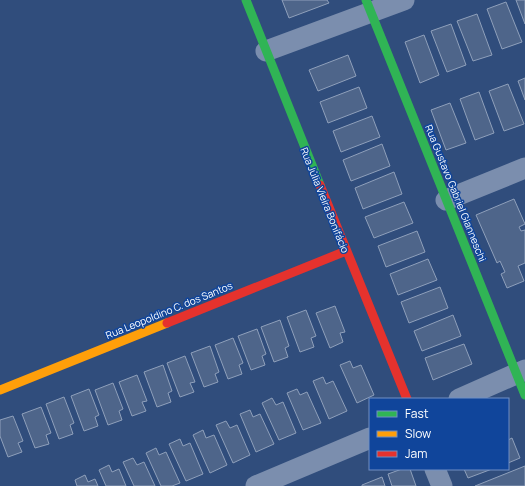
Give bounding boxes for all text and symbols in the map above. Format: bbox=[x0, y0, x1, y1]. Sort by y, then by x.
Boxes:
street label: Rua Gustavo Gabriel Gianneschi bbox=[422, 122, 490, 264]
street label: Rua Júlia Vieira Bonifácio bbox=[297, 145, 353, 255]
street label: Rua Leopoldino C. dos Santos bbox=[103, 278, 235, 342]
legend bbox=[369, 398, 509, 470]
text: Fast bbox=[405, 405, 429, 422]
text: Slow bbox=[405, 425, 431, 442]
text: Jam bbox=[405, 445, 427, 462]

